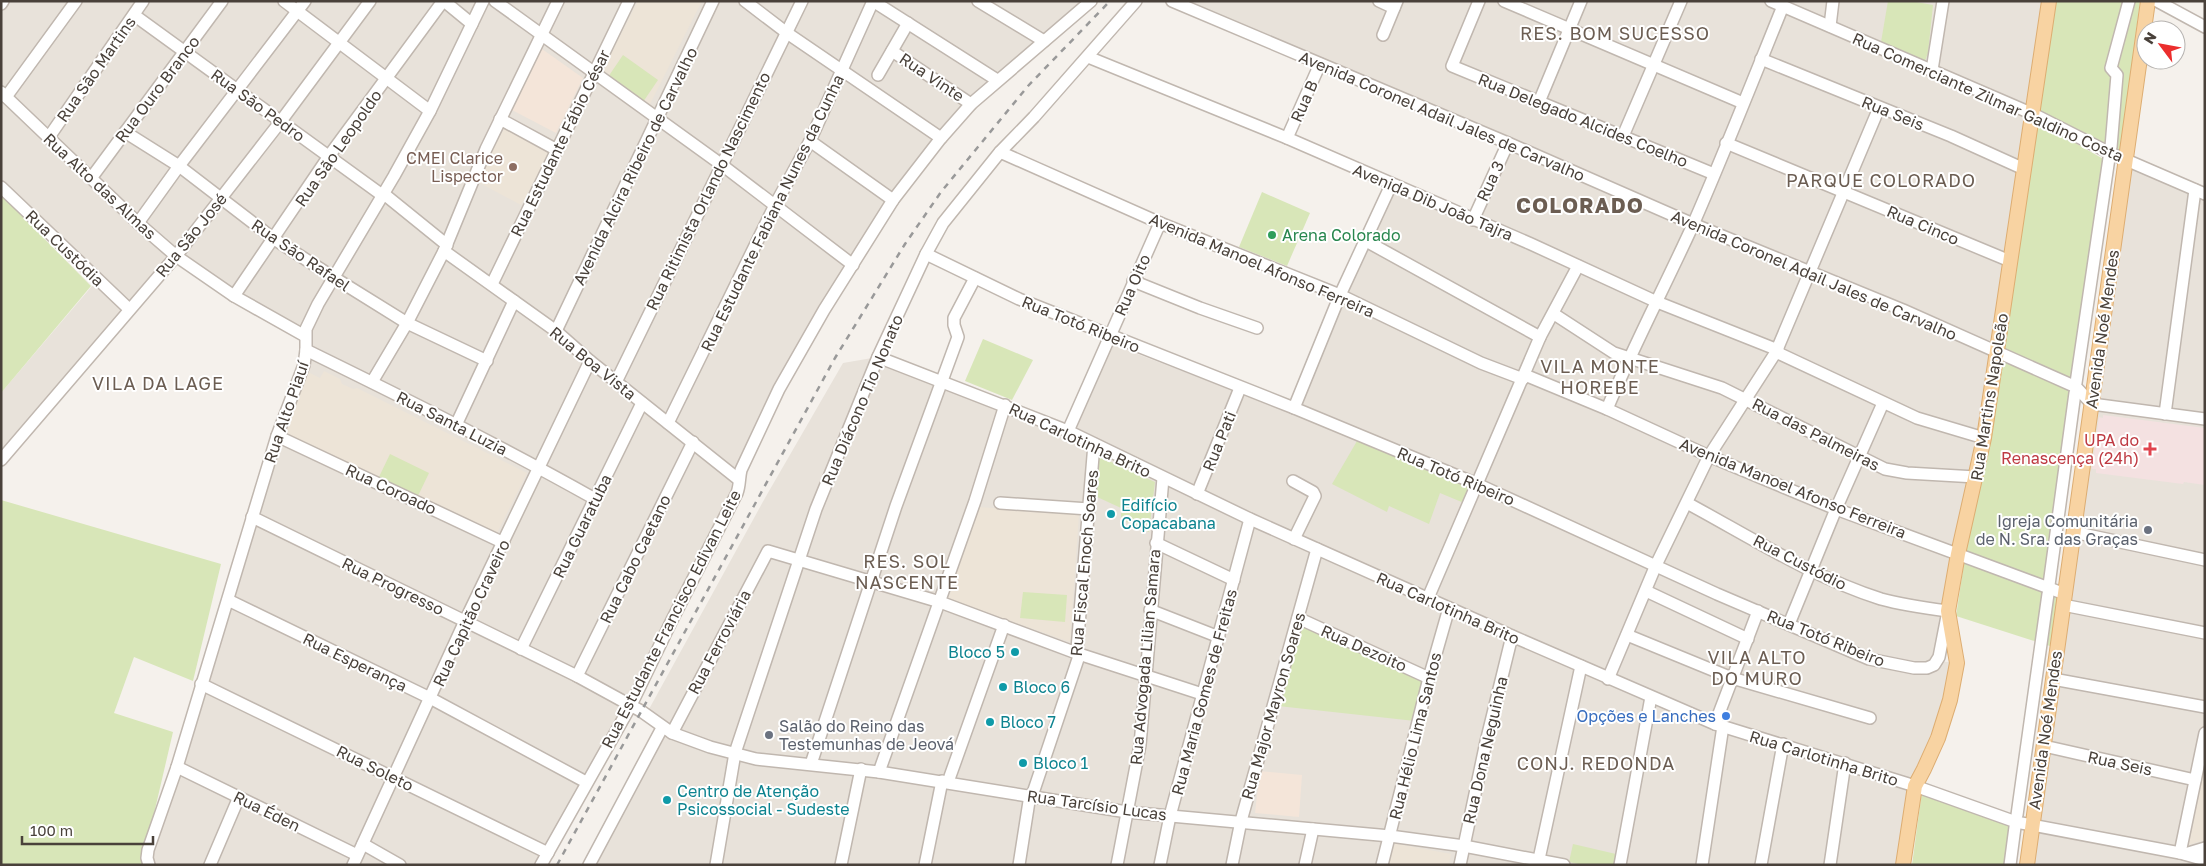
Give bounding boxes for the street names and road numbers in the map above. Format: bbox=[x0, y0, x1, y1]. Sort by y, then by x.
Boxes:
street label: Rua São Martins bbox=[52, 12, 140, 126]
street label: Rua Comerciante Zilmar Galdino Costa bbox=[1849, 28, 2127, 166]
street label: Rua Ouro Branco bbox=[110, 32, 204, 146]
street label: Avenida Alcira Ribeiro de Carvalho bbox=[569, 44, 701, 288]
street label: Rua Estudante Fábio César bbox=[506, 46, 614, 240]
street label: Avenida Coronel Adail Jales de Carvalho bbox=[1296, 47, 1588, 185]
street label: Rua Vinte bbox=[896, 48, 968, 106]
street label: Rua São Pedro bbox=[207, 64, 309, 146]
street label: Rua Ritimista Orlando Nascimento bbox=[641, 68, 775, 314]
street label: Rua Delegado Alcides Coelho bbox=[1475, 69, 1691, 171]
street label: Rua Estudante Fabiana Nunes da Cunha bbox=[696, 71, 848, 355]
street label: Rua B bbox=[1286, 77, 1322, 125]
street label: Rua São Leopoldo bbox=[290, 86, 386, 210]
street label: Rua Seis bbox=[1859, 91, 1927, 135]
street label: Rua Alto das Almas bbox=[39, 129, 161, 243]
street label: Rua 3 bbox=[1472, 157, 1508, 205]
street label: Avenida Dib João Tajra bbox=[1350, 159, 1516, 245]
street label: Rua São José bbox=[151, 189, 231, 281]
street label: Rua Cinco bbox=[1884, 201, 1962, 249]
street label: Rua Custódia bbox=[22, 206, 108, 290]
street label: Avenida Coronel Adail Jales de Carvalho bbox=[1668, 206, 1960, 344]
street label: Avenida Manoel Afonso Ferreira bbox=[1146, 208, 1378, 322]
street label: Rua São Rafael bbox=[248, 215, 354, 295]
street label: Avenida Noé Mendes bbox=[2081, 248, 2123, 410]
street label: Rua Oito bbox=[1110, 251, 1154, 319]
street label: Rua Totó Ribeiro bbox=[1019, 291, 1143, 357]
street label: Rua Diácono Tio Nonato bbox=[817, 311, 907, 489]
street label: Rua Martins Napoleão bbox=[1966, 312, 2012, 482]
street label: Rua Boa Vista bbox=[546, 322, 640, 404]
street label: Rua Alto Piauí bbox=[259, 357, 313, 465]
street label: Rua Santa Luzia bbox=[393, 386, 511, 460]
street label: Rua das Palmeiras bbox=[1749, 393, 1883, 475]
street label: Rua Carlotinha Brito bbox=[1006, 398, 1154, 482]
street label: Rua Pati bbox=[1198, 408, 1240, 474]
street label: Avenida Manoel Afonso Ferreira bbox=[1677, 433, 1909, 543]
street label: Rua Totó Ribeiro bbox=[1394, 442, 1518, 510]
street label: Rua Coroado bbox=[342, 459, 440, 519]
street label: Rua Fiscal Enoch Soares bbox=[1066, 469, 1102, 657]
street label: Rua Guaratuba bbox=[548, 471, 616, 581]
street label: Rua Estudante Francisco Edivan Leite bbox=[597, 486, 745, 752]
street label: Rua Cabo Caetano bbox=[595, 491, 675, 627]
street label: Rua Custódio bbox=[1750, 530, 1850, 594]
street label: Rua Capitão Craveiro bbox=[428, 536, 514, 690]
street label: Rua Advogada Lilian Samara bbox=[1126, 548, 1164, 766]
street label: Rua Progresso bbox=[339, 553, 447, 619]
street label: Rua Carlotinha Brito bbox=[1373, 567, 1523, 649]
street label: Rua Ferroviária bbox=[683, 586, 755, 698]
street label: Rua Maria Gomes de Freitas bbox=[1167, 587, 1241, 797]
street label: Rua Totó Ribeiro bbox=[1764, 605, 1888, 671]
street label: Rua Major Mayron Soares bbox=[1237, 610, 1309, 802]
street label: Rua Dezoito bbox=[1318, 620, 1410, 676]
street label: Rua Esperança bbox=[300, 628, 410, 696]
street label: Avenida Noé Mendes bbox=[2024, 649, 2066, 811]
street label: Rua Hélio Lima Santos bbox=[1385, 650, 1445, 822]
street label: Rua Dona Neguinha bbox=[1458, 674, 1512, 826]
street label: Rua Carlotinha Brito bbox=[1747, 726, 1901, 790]
street label: Rua Soleto bbox=[333, 741, 417, 795]
street label: Rua Seis bbox=[2086, 746, 2154, 780]
street label: Rua Tarcísio Lucas bbox=[1026, 785, 1168, 825]
street label: Rua Éden bbox=[230, 786, 304, 836]

